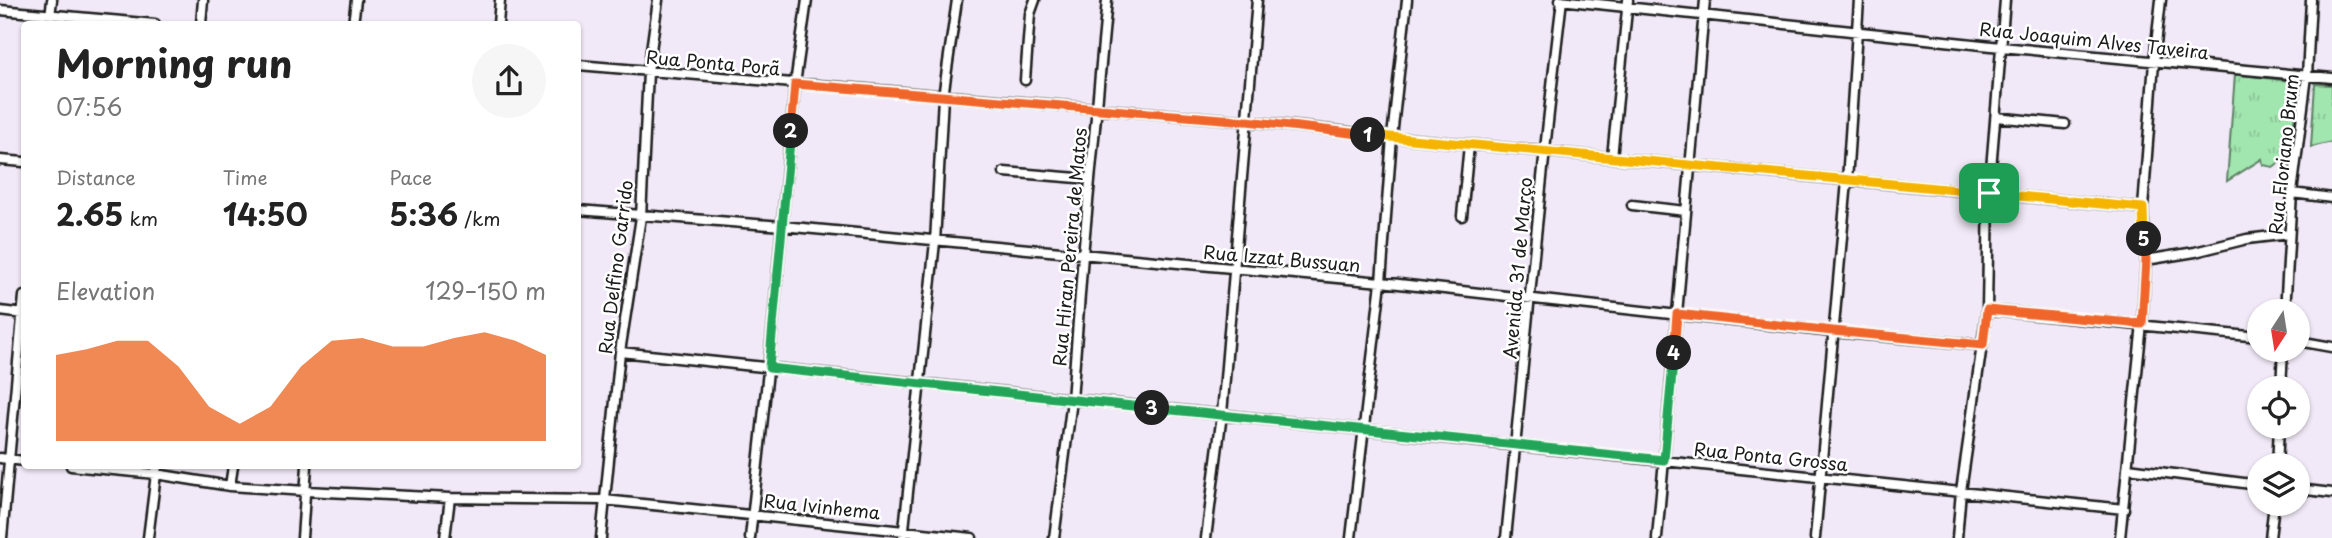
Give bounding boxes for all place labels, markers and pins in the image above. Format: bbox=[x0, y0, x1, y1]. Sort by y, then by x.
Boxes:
pin: 2 bbox=[774, 114, 808, 148]
pin: 1 bbox=[1350, 118, 1386, 152]
pin bbox=[1959, 163, 2019, 223]
pin: 5 bbox=[2126, 222, 2162, 256]
pin: 4 bbox=[1656, 336, 1692, 370]
pin: 3 bbox=[1134, 390, 1170, 426]

